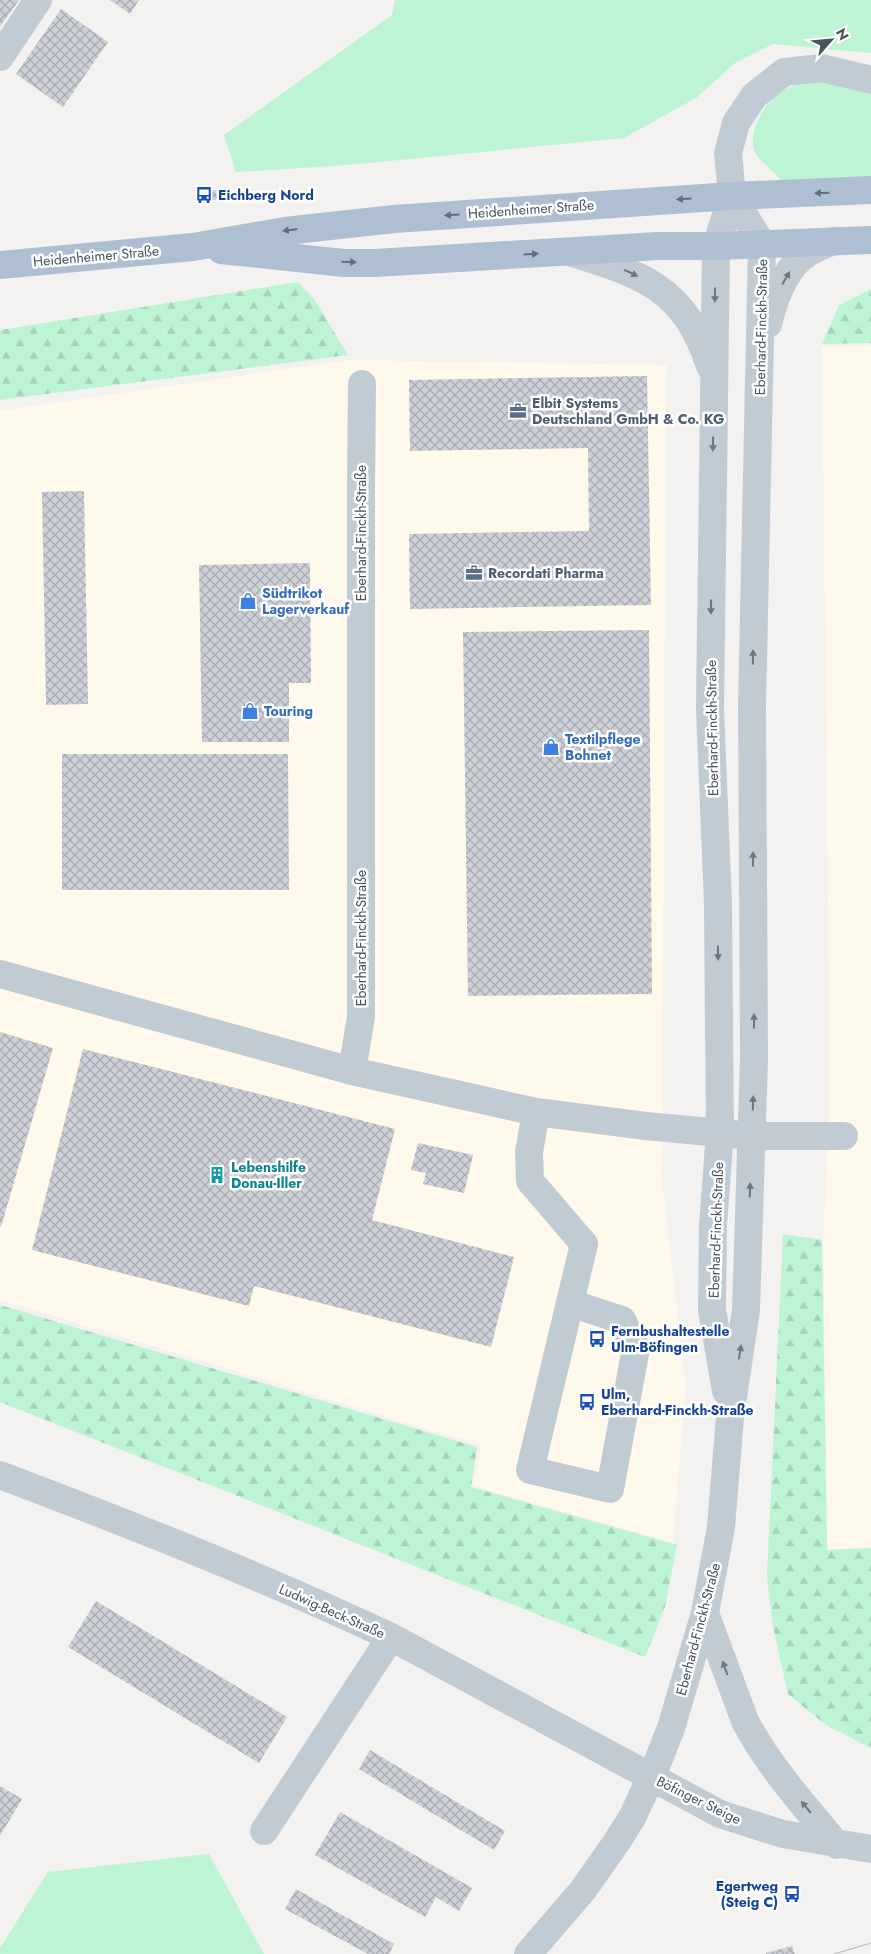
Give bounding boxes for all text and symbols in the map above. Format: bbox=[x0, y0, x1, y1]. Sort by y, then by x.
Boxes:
north arrow bbox=[806, 15, 856, 65]
text: N bbox=[831, 25, 854, 44]
bus stop icon: Eichberg Nord bbox=[194, 185, 214, 205]
place label: Eichberg Nord bbox=[218, 185, 314, 205]
one-way arrow bbox=[814, 189, 830, 197]
street label: Heidenheimer Straße bbox=[467, 195, 595, 223]
one-way arrow bbox=[676, 196, 692, 204]
one-way arrow bbox=[444, 211, 460, 219]
one-way arrow bbox=[282, 226, 298, 234]
street label: Heidenheimer Straße bbox=[32, 241, 160, 271]
one-way arrow bbox=[523, 249, 539, 257]
one-way arrow bbox=[342, 259, 358, 267]
street label: Eberhard-Finckh-Straße bbox=[750, 259, 772, 395]
one-way arrow bbox=[624, 269, 638, 277]
one-way arrow bbox=[782, 271, 791, 284]
one-way arrow bbox=[711, 287, 719, 303]
place label: Elbit Systems Deutschland GmbH & Co. KG bbox=[532, 393, 724, 429]
office icon: Elbit Systems Deutschland GmbH & Co. KG bbox=[508, 401, 528, 421]
one-way arrow bbox=[709, 436, 717, 452]
street label: Eberhard-Finckh-Straße bbox=[351, 465, 371, 601]
office icon: Recordati Pharma bbox=[464, 563, 484, 583]
place label: Recordati Pharma bbox=[488, 563, 604, 583]
place label: Südtrikot Lagerverkauf bbox=[262, 583, 350, 619]
shop icon: Südtrikot Lagerverkauf bbox=[238, 591, 258, 611]
one-way arrow bbox=[707, 599, 715, 615]
one-way arrow bbox=[749, 649, 757, 665]
street label: Eberhard-Finckh-Straße bbox=[701, 660, 723, 796]
shop icon: Touring bbox=[240, 701, 260, 721]
place label: Touring bbox=[264, 701, 313, 721]
place label: Textilpflege Bohnet bbox=[565, 729, 641, 765]
shop icon: Textilpflege Bohnet bbox=[541, 737, 561, 757]
one-way arrow bbox=[749, 850, 757, 866]
street label: Eberhard-Finckh-Straße bbox=[351, 870, 371, 1006]
one-way arrow bbox=[715, 945, 723, 961]
one-way arrow bbox=[750, 1013, 758, 1029]
one-way arrow bbox=[749, 1095, 757, 1111]
place label: Lebenshilfe Donau-Iller bbox=[231, 1157, 306, 1193]
street label: Eberhard-Finckh-Straße bbox=[704, 1162, 728, 1298]
building icon: Lebenshilfe Donau-Iller bbox=[207, 1165, 227, 1185]
one-way arrow bbox=[746, 1181, 754, 1197]
place label: Fernbushaltestelle Ulm-Böfingen bbox=[611, 1321, 729, 1357]
bus stop icon: Fernbushaltestelle Ulm-Böfingen bbox=[587, 1329, 607, 1349]
one-way arrow bbox=[736, 1343, 744, 1359]
place label: Ulm, Eberhard-Finckh-Straße bbox=[601, 1384, 754, 1420]
bus stop icon: Ulm, Eberhard-Finckh-Straße bbox=[577, 1392, 597, 1412]
street label: Eberhard-Finckh-Straße bbox=[671, 1561, 725, 1697]
street label: Ludwig-Beck-Straße bbox=[276, 1579, 388, 1643]
one-way arrow bbox=[721, 1660, 728, 1675]
street label: Böfinger Steige bbox=[653, 1771, 745, 1829]
one-way arrow bbox=[800, 1801, 811, 1814]
place label: Egertweg (Steig C) bbox=[716, 1876, 778, 1912]
bus stop icon: Egertweg (Steig C) bbox=[782, 1884, 802, 1904]

